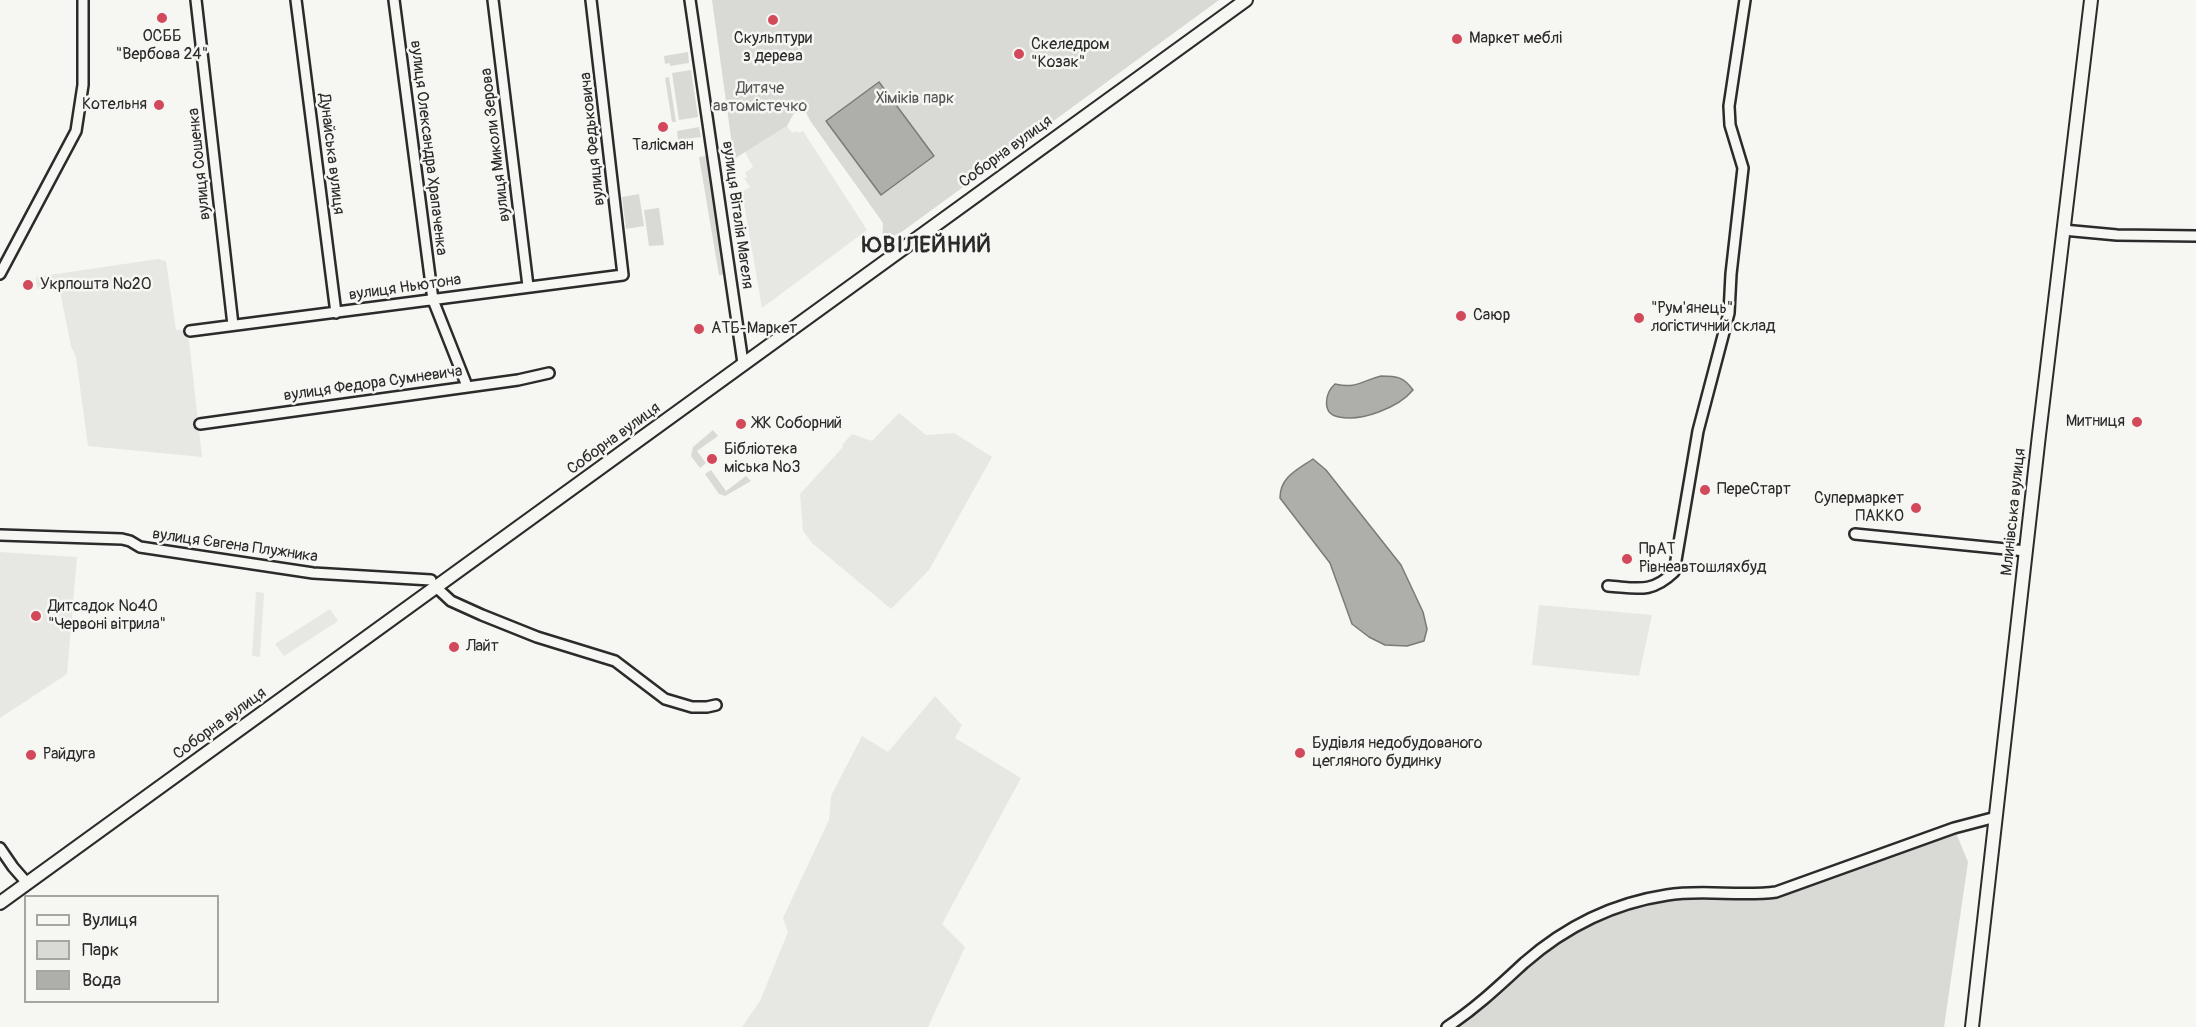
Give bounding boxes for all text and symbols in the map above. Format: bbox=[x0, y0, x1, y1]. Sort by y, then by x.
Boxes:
marker: ОСББ "Вербова 24" bbox=[155, 11, 169, 25]
marker: Скульптури з дерева bbox=[766, 13, 780, 27]
place label: ОСББ "Вербова 24" bbox=[116, 27, 208, 65]
place label: Скульптури з дерева bbox=[734, 29, 812, 67]
place label: Маркет меблі bbox=[1469, 29, 1562, 49]
marker: Маркет меблі bbox=[1450, 32, 1464, 46]
place label: Скеледром "Козак" bbox=[1031, 35, 1110, 73]
street label: вулиця Олександра Храпаченка bbox=[405, 39, 451, 257]
marker: Скеледром "Козак" bbox=[1012, 47, 1026, 61]
street label: вулиця Миколи Зерова bbox=[477, 67, 515, 223]
street label: вулиця Федьковича bbox=[576, 71, 610, 207]
park label: Дитяче автомістечко bbox=[713, 79, 807, 117]
park label: Хіміків парк bbox=[876, 89, 954, 109]
street label: Дунайська вулиця bbox=[314, 92, 348, 216]
place label: Котельня bbox=[82, 95, 147, 115]
marker: Котельня bbox=[152, 98, 166, 112]
street label: вулиця Сошенка bbox=[185, 107, 215, 221]
street label: Соборна вулиця bbox=[956, 112, 1056, 192]
marker: Талісман bbox=[656, 120, 670, 134]
place label: Талісман bbox=[632, 136, 694, 156]
street label: вулиця Віталія Магеля bbox=[717, 140, 757, 290]
district label: ЮВІЛЕЙНИЙ bbox=[862, 233, 992, 259]
street label: вулиця Ньютона bbox=[348, 271, 462, 305]
place label: Укрпошта №20 bbox=[40, 275, 152, 295]
marker: Укрпошта №20 bbox=[21, 278, 35, 292]
place label: "Рум'янець" логістичний склад bbox=[1651, 299, 1775, 337]
place label: Саюр bbox=[1473, 306, 1510, 326]
marker: Саюр bbox=[1454, 309, 1468, 323]
marker: "Рум'янець" логістичний склад bbox=[1632, 311, 1646, 325]
place label: АТБ-Маркет bbox=[711, 319, 797, 339]
marker: АТБ-Маркет bbox=[692, 322, 706, 336]
street label: вулиця Федора Сумневича bbox=[282, 362, 464, 406]
street label: Соборна вулиця bbox=[564, 399, 664, 479]
place label: Митниця bbox=[2066, 412, 2125, 432]
place label: ЖК Соборний bbox=[753, 414, 842, 434]
marker: Митниця bbox=[2130, 415, 2144, 429]
marker: ЖК Соборний bbox=[734, 417, 748, 431]
place label: Бібліотека міська №3 bbox=[724, 440, 800, 478]
street label: Млинівська вулиця bbox=[1998, 447, 2030, 577]
marker: Бібліотека міська №3 bbox=[705, 452, 719, 466]
place label: ПереСтарт bbox=[1717, 480, 1791, 500]
marker: ПереСтарт bbox=[1698, 483, 1712, 497]
place label: Супермаркет ПАККО bbox=[1814, 489, 1904, 527]
marker: Супермаркет ПАККО bbox=[1909, 501, 1923, 515]
street label: вулиця Євгена Плужника bbox=[151, 525, 319, 567]
place label: ПрАТ Рівнеавтошляхбуд bbox=[1639, 540, 1766, 578]
marker: ПрАТ Рівнеавтошляхбуд bbox=[1620, 552, 1634, 566]
place label: Дитсадок №40 "Червоні вітрила" bbox=[48, 597, 166, 635]
marker: Дитсадок №40 "Червоні вітрила" bbox=[29, 609, 43, 623]
place label: Лайт bbox=[466, 637, 499, 657]
marker: Лайт bbox=[447, 640, 461, 654]
street label: Соборна вулиця bbox=[170, 684, 270, 764]
place label: Будівля недобудованого цегляного будинку bbox=[1312, 734, 1482, 772]
place label: Райдуга bbox=[43, 745, 95, 765]
marker: Будівля недобудованого цегляного будинку bbox=[1293, 746, 1307, 760]
marker: Райдуга bbox=[24, 748, 38, 762]
legend bbox=[24, 895, 219, 1003]
text: Вулиця bbox=[82, 909, 137, 932]
text: Парк bbox=[82, 939, 119, 962]
text: Вода bbox=[82, 969, 121, 992]

